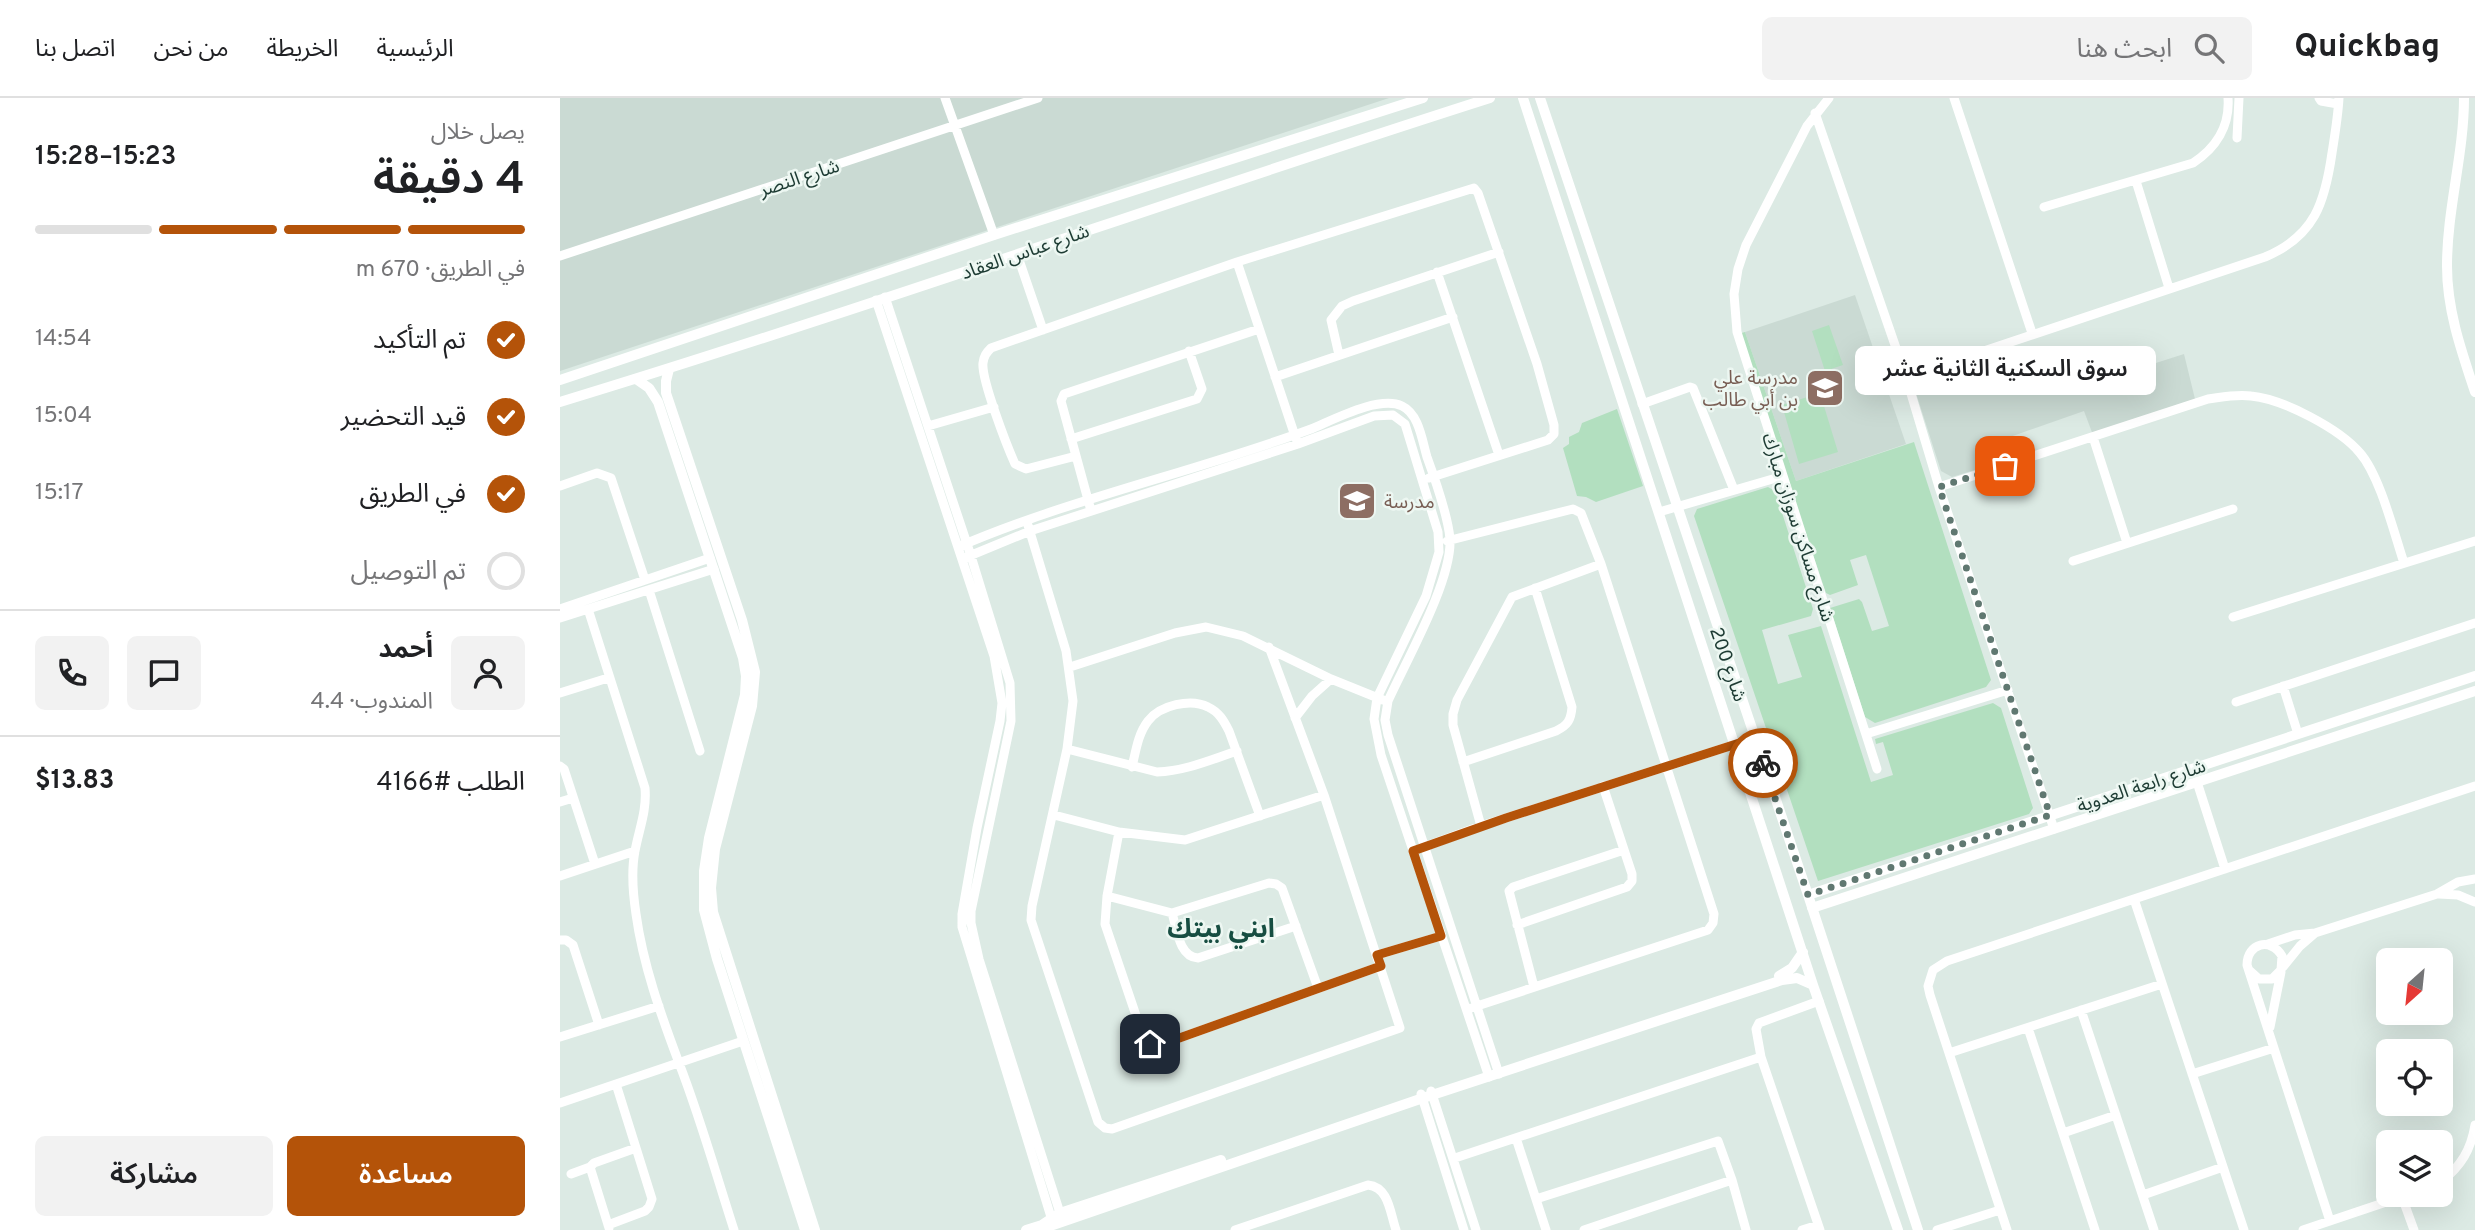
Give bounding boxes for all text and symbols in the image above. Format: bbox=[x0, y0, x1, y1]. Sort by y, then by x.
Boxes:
search box bbox=[1762, 17, 2252, 80]
text: Quickbag bbox=[2294, 27, 2440, 69]
icon: search bbox=[2190, 29, 2228, 67]
text: ابحث هنا bbox=[2076, 34, 2172, 67]
text: اتصل بنا bbox=[35, 35, 116, 65]
text: من نحن bbox=[154, 35, 229, 65]
text: الخريطة bbox=[267, 35, 338, 65]
text: الرئيسية bbox=[376, 35, 454, 65]
text: يصل خلال bbox=[431, 119, 525, 148]
text: 15:23–15:28 bbox=[35, 141, 176, 174]
text: 4 دقيقة bbox=[373, 152, 525, 211]
street label: شارع النصر bbox=[755, 155, 843, 203]
street label: شارع عباس العقاد bbox=[958, 220, 1093, 286]
text: في الطريق · 670 m bbox=[356, 256, 525, 285]
icon: check bbox=[487, 321, 525, 359]
text: 14:54 bbox=[35, 325, 92, 354]
text: تم التأكيد bbox=[373, 325, 466, 358]
callout: سوق السكنية الثانية عشر bbox=[1854, 347, 2156, 396]
text: سوق السكنية الثانية عشر bbox=[1883, 356, 2128, 385]
place label: مدرسة علي بن أبي طالب bbox=[1702, 367, 1798, 414]
school or university icon: مدرسة علي بن أبي طالب bbox=[1804, 367, 1846, 409]
icon: check bbox=[487, 398, 525, 436]
text: 15:04 bbox=[35, 402, 92, 431]
text: قيد التحضير bbox=[341, 402, 466, 435]
street label: شارع مساكن سوزان مبارك bbox=[1755, 430, 1839, 625]
pin bbox=[1975, 436, 2035, 496]
icon: bag bbox=[1986, 447, 2024, 485]
icon: check bbox=[487, 475, 525, 513]
text: 15:17 bbox=[35, 479, 84, 508]
text: في الطريق bbox=[359, 479, 466, 512]
school or university icon: مدرسة bbox=[1336, 480, 1378, 522]
place label: مدرسة bbox=[1384, 491, 1435, 515]
text: تم التوصيل bbox=[350, 556, 466, 589]
street label: شارع 200 bbox=[1703, 624, 1751, 705]
text: أحمد bbox=[379, 634, 433, 667]
button: phone bbox=[35, 636, 109, 710]
button: chat bbox=[127, 636, 201, 710]
button: person bbox=[451, 636, 525, 710]
text: المندوب · 4.4 bbox=[310, 688, 433, 717]
courier bbox=[1728, 728, 1798, 798]
icon: bike bbox=[1744, 744, 1782, 782]
street label: شارع رابعة العدوية bbox=[2074, 755, 2209, 819]
text: $13.83 bbox=[35, 765, 114, 798]
text: الطلب #4166 bbox=[377, 767, 525, 800]
district label: ابني بيتك bbox=[1167, 914, 1275, 949]
north arrow bbox=[2376, 948, 2454, 1026]
map controls bbox=[2376, 948, 2453, 1207]
pin bbox=[1120, 1014, 1180, 1074]
icon: home bbox=[1131, 1025, 1169, 1063]
button: locate bbox=[2376, 1039, 2453, 1116]
button: layers bbox=[2376, 1130, 2453, 1207]
button: مشاركة bbox=[35, 1136, 273, 1216]
button: مساعدة bbox=[287, 1136, 525, 1216]

